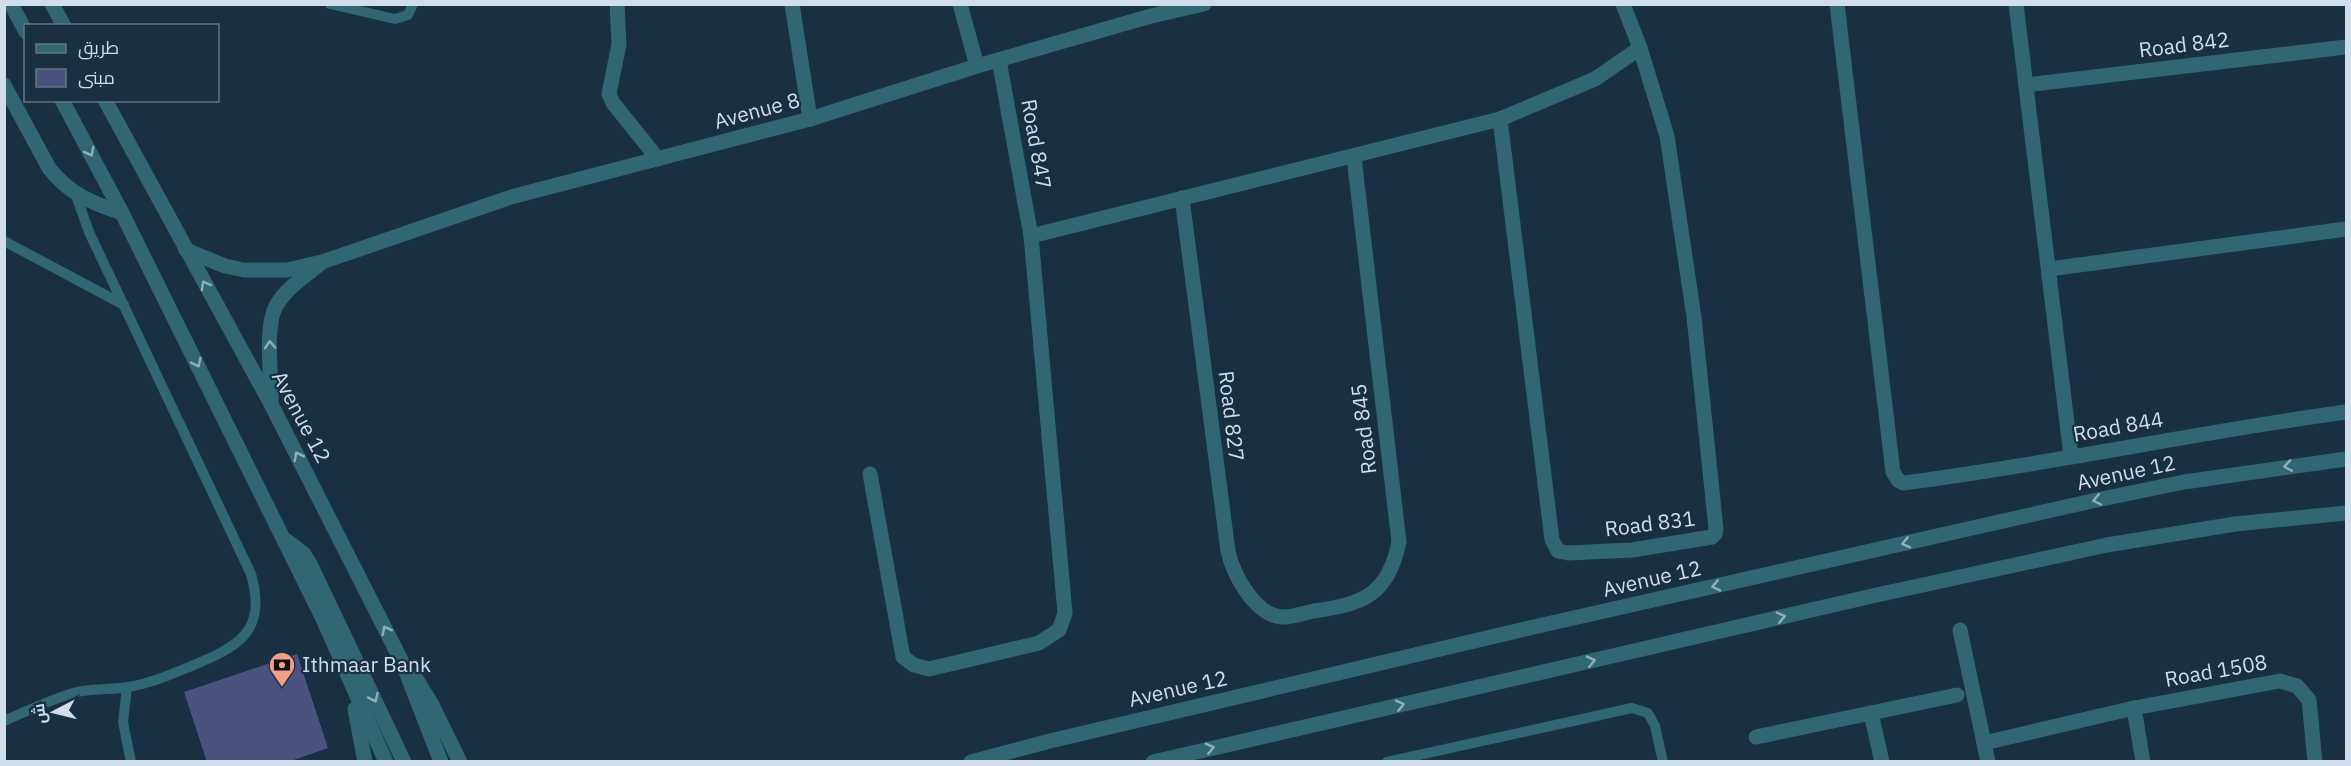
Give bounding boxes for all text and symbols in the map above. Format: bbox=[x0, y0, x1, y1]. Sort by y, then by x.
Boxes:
legend bbox=[24, 24, 219, 102]
street label: Road 842 bbox=[2137, 25, 2231, 63]
text: طريق bbox=[78, 36, 119, 60]
text: مبنى bbox=[78, 66, 115, 89]
street label: Avenue 8 bbox=[711, 85, 803, 135]
street label: Road 847 bbox=[1015, 97, 1059, 191]
one-way arrow bbox=[83, 146, 94, 156]
one-way arrow bbox=[201, 280, 212, 291]
one-way arrow bbox=[264, 341, 277, 350]
one-way arrow bbox=[190, 357, 201, 368]
street label: Avenue 12 bbox=[266, 366, 338, 467]
street label: Road 827 bbox=[1213, 369, 1251, 463]
street label: Road 845 bbox=[1344, 382, 1382, 476]
street label: Road 844 bbox=[2071, 404, 2165, 448]
street label: Avenue 12 bbox=[2074, 448, 2178, 496]
one-way arrow bbox=[294, 452, 305, 462]
one-way arrow bbox=[2284, 460, 2293, 472]
one-way arrow bbox=[2092, 493, 2102, 506]
street label: Road 831 bbox=[1603, 504, 1697, 542]
one-way arrow bbox=[1902, 536, 1912, 549]
street label: Avenue 12 bbox=[1600, 553, 1704, 603]
one-way arrow bbox=[1711, 578, 1721, 591]
one-way arrow bbox=[1775, 612, 1785, 625]
one-way arrow bbox=[382, 626, 393, 636]
street label: Road 1508 bbox=[2162, 647, 2269, 693]
bank icon: Ithmaar Bank bbox=[267, 650, 297, 688]
place label: Ithmaar Bank bbox=[302, 650, 431, 678]
one-way arrow bbox=[1585, 655, 1595, 668]
street label: Avenue 12 bbox=[1126, 663, 1230, 713]
north arrow bbox=[24, 682, 84, 742]
one-way arrow bbox=[366, 691, 378, 702]
one-way arrow bbox=[1395, 699, 1405, 712]
text: ش bbox=[28, 702, 50, 725]
one-way arrow bbox=[1205, 742, 1215, 755]

